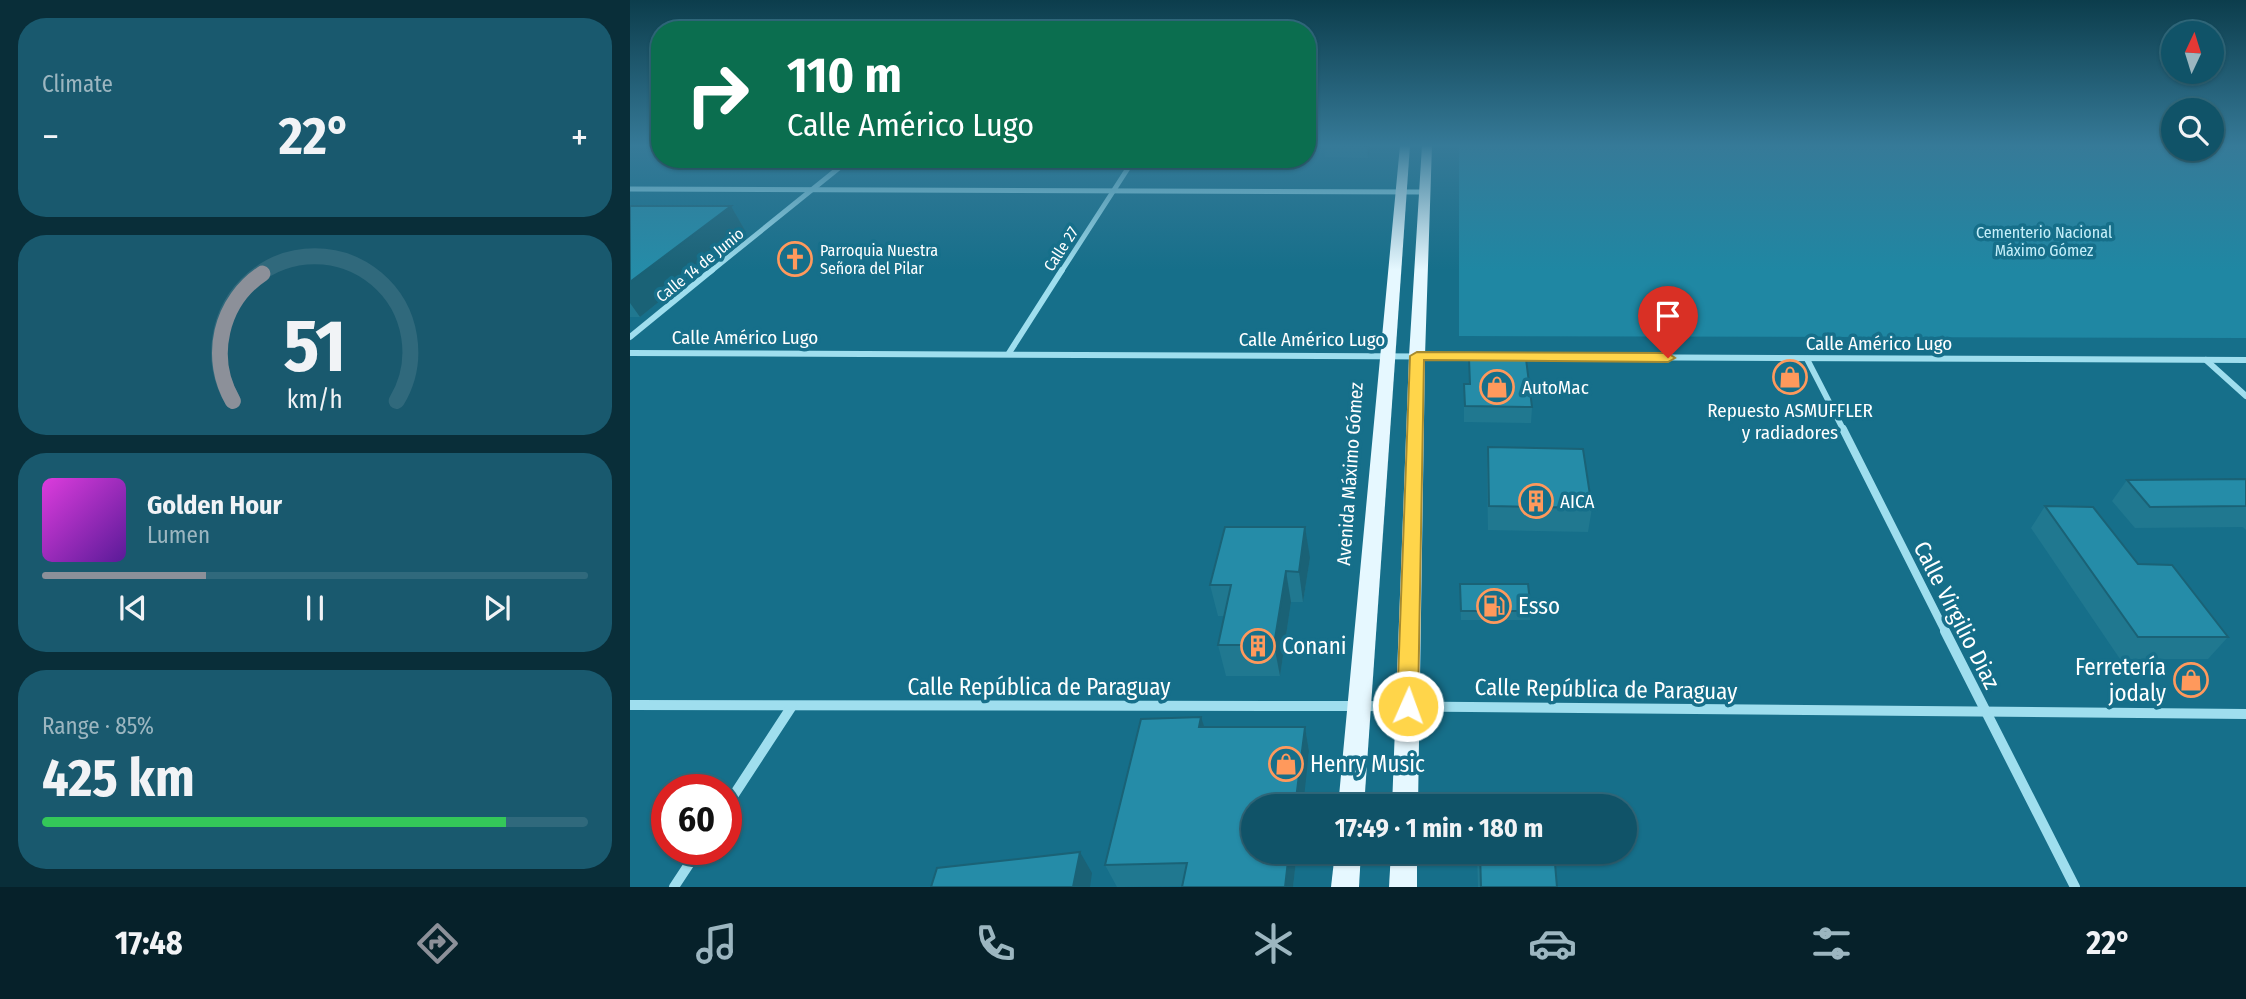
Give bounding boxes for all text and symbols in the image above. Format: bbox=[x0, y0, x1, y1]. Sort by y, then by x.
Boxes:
north arrow bbox=[2161, 21, 2224, 84]
map controls bbox=[2161, 21, 2224, 161]
text: 110 m bbox=[787, 46, 902, 105]
icon: right bbox=[672, 49, 763, 140]
text: Climate bbox=[42, 70, 113, 98]
button: search bbox=[2161, 98, 2224, 161]
text: 22° bbox=[279, 105, 351, 168]
text: Calle Américo Lugo bbox=[787, 106, 1034, 144]
text: − bbox=[42, 114, 59, 160]
text: + bbox=[571, 114, 588, 160]
street label: Calle 27 bbox=[1040, 223, 1083, 275]
park label: Cementerio Nacional Máximo Gómez bbox=[1976, 223, 2112, 260]
street label: Calle 14 de Junio bbox=[652, 224, 748, 306]
church icon: Parroquia Nuestra Señora del Pilar bbox=[776, 240, 814, 278]
place label: Parroquia Nuestra Señora del Pilar bbox=[820, 241, 938, 278]
pin bbox=[1638, 286, 1698, 358]
icon: arrive bbox=[1649, 297, 1687, 335]
text: 51 bbox=[284, 303, 346, 390]
street label: Calle Américo Lugo bbox=[672, 326, 818, 349]
street label: Calle Américo Lugo bbox=[1239, 328, 1385, 351]
street label: Calle Américo Lugo bbox=[1806, 332, 1952, 355]
shop icon: Repuesto ASMUFFLER y radiadores bbox=[1771, 358, 1809, 396]
shop icon: AutoMac bbox=[1478, 368, 1516, 406]
place label: AutoMac bbox=[1522, 376, 1589, 399]
street label: Avenida Máximo Gómez bbox=[1332, 381, 1368, 566]
text: km/h bbox=[287, 385, 343, 415]
place label: Repuesto ASMUFFLER y radiadores bbox=[1707, 399, 1873, 444]
building icon: AICA bbox=[1517, 482, 1555, 520]
text: Golden Hour bbox=[147, 490, 282, 521]
place label: AICA bbox=[1560, 490, 1595, 513]
text: Lumen bbox=[147, 521, 210, 549]
street label: Calle Virgilio Diaz bbox=[1908, 536, 2006, 694]
fuel station icon: Esso bbox=[1475, 587, 1513, 625]
icon: previous bbox=[114, 589, 152, 627]
icon: pause bbox=[296, 589, 334, 627]
icon: next bbox=[478, 589, 516, 627]
place label: Esso bbox=[1518, 592, 1560, 620]
building icon: Conani bbox=[1239, 627, 1277, 665]
place label: Conani bbox=[1282, 632, 1347, 660]
place label: Ferretería jodaly bbox=[2075, 653, 2167, 707]
shop icon: Ferretería jodaly bbox=[2172, 661, 2210, 699]
position arrow bbox=[1371, 669, 1445, 743]
street label: Calle República de Paraguay bbox=[908, 673, 1171, 701]
street label: Calle República de Paraguay bbox=[1474, 673, 1738, 705]
text: Range · 85% bbox=[42, 712, 154, 740]
shop icon: Henry Music bbox=[1267, 745, 1305, 783]
text: 425 km bbox=[42, 747, 195, 810]
place label: Henry Music bbox=[1310, 750, 1425, 778]
speed limit sign: 60 bbox=[651, 774, 742, 865]
text: 17:49 · 1 min · 180 m bbox=[1335, 813, 1543, 844]
icon: directions bbox=[413, 919, 462, 968]
icon: music bbox=[692, 919, 741, 968]
icon: phone bbox=[971, 919, 1020, 968]
icon: climate bbox=[1249, 919, 1298, 968]
icon: car bbox=[1528, 919, 1577, 968]
icon: filters bbox=[1807, 919, 1856, 968]
text: 17:48 bbox=[115, 924, 183, 962]
text: 22° bbox=[2086, 924, 2131, 962]

